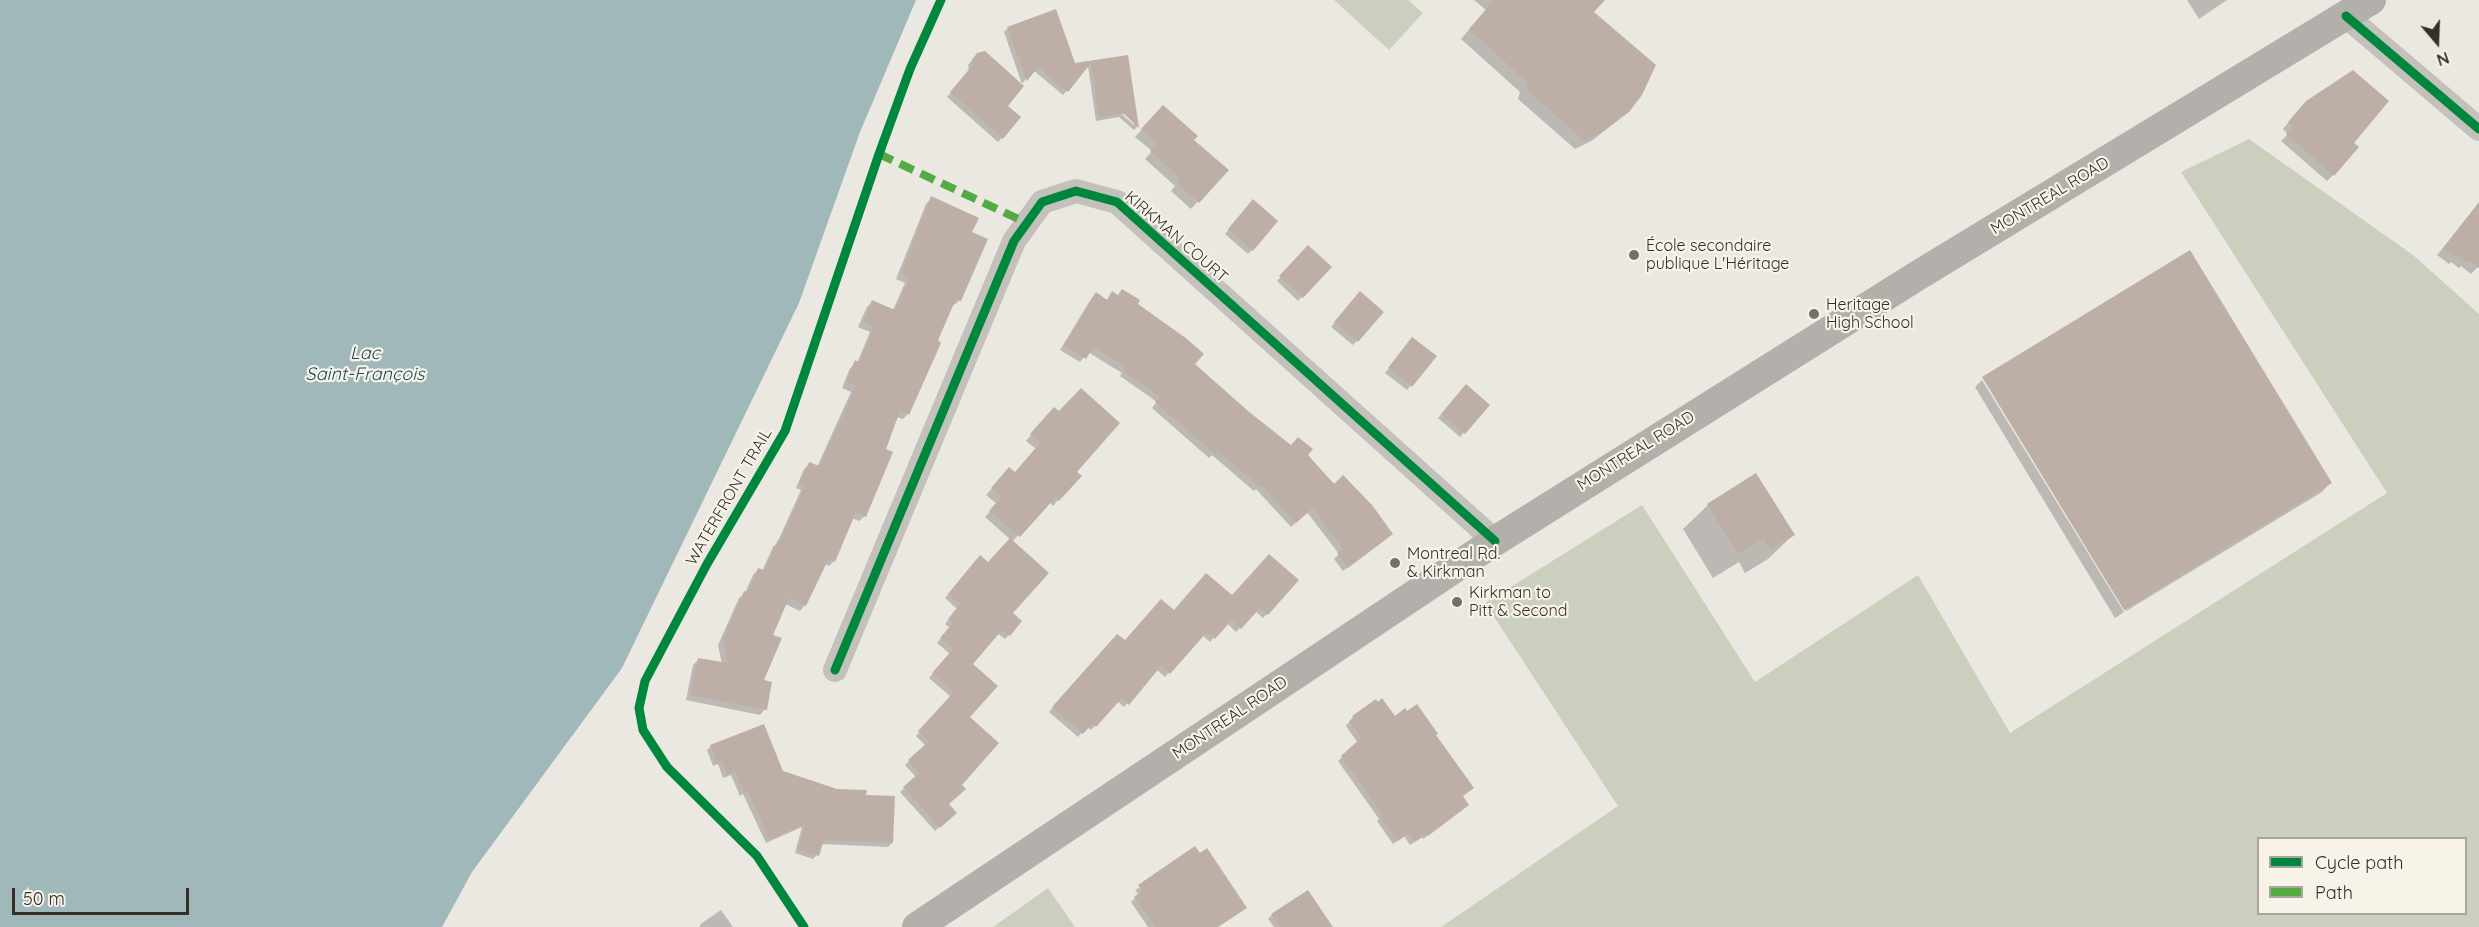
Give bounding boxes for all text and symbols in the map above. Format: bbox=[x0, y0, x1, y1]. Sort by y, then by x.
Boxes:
north arrow bbox=[2407, 12, 2467, 72]
text: N bbox=[2434, 48, 2452, 70]
street label: MONTREAL ROAD bbox=[1987, 153, 2113, 239]
street label: KIRKMAN COURT bbox=[1121, 187, 1231, 287]
place label: École secondaire publique L'Héritage bbox=[1646, 236, 1789, 274]
marker: École secondaire publique L'Héritage bbox=[1627, 248, 1641, 262]
place label: Heritage High School bbox=[1826, 295, 1914, 333]
marker: Heritage High School bbox=[1807, 307, 1821, 321]
water label: Lac Saint-François bbox=[306, 343, 424, 386]
street label: MONTREAL ROAD bbox=[1574, 407, 1698, 495]
street label: WATERFRONT TRAIL bbox=[682, 425, 776, 569]
place label: Montreal Rd. & Kirkman bbox=[1407, 544, 1500, 582]
marker: Montreal Rd. & Kirkman bbox=[1388, 556, 1402, 570]
place label: Kirkman to Pitt & Second bbox=[1469, 583, 1567, 621]
marker: Kirkman to Pitt & Second bbox=[1450, 595, 1464, 609]
street label: MONTREAL ROAD bbox=[1169, 672, 1291, 764]
legend bbox=[2257, 837, 2467, 915]
text: Cycle path bbox=[2315, 851, 2403, 874]
scale bar bbox=[15, 876, 192, 914]
text: Path bbox=[2315, 881, 2353, 904]
text: 50 m bbox=[23, 887, 65, 910]

